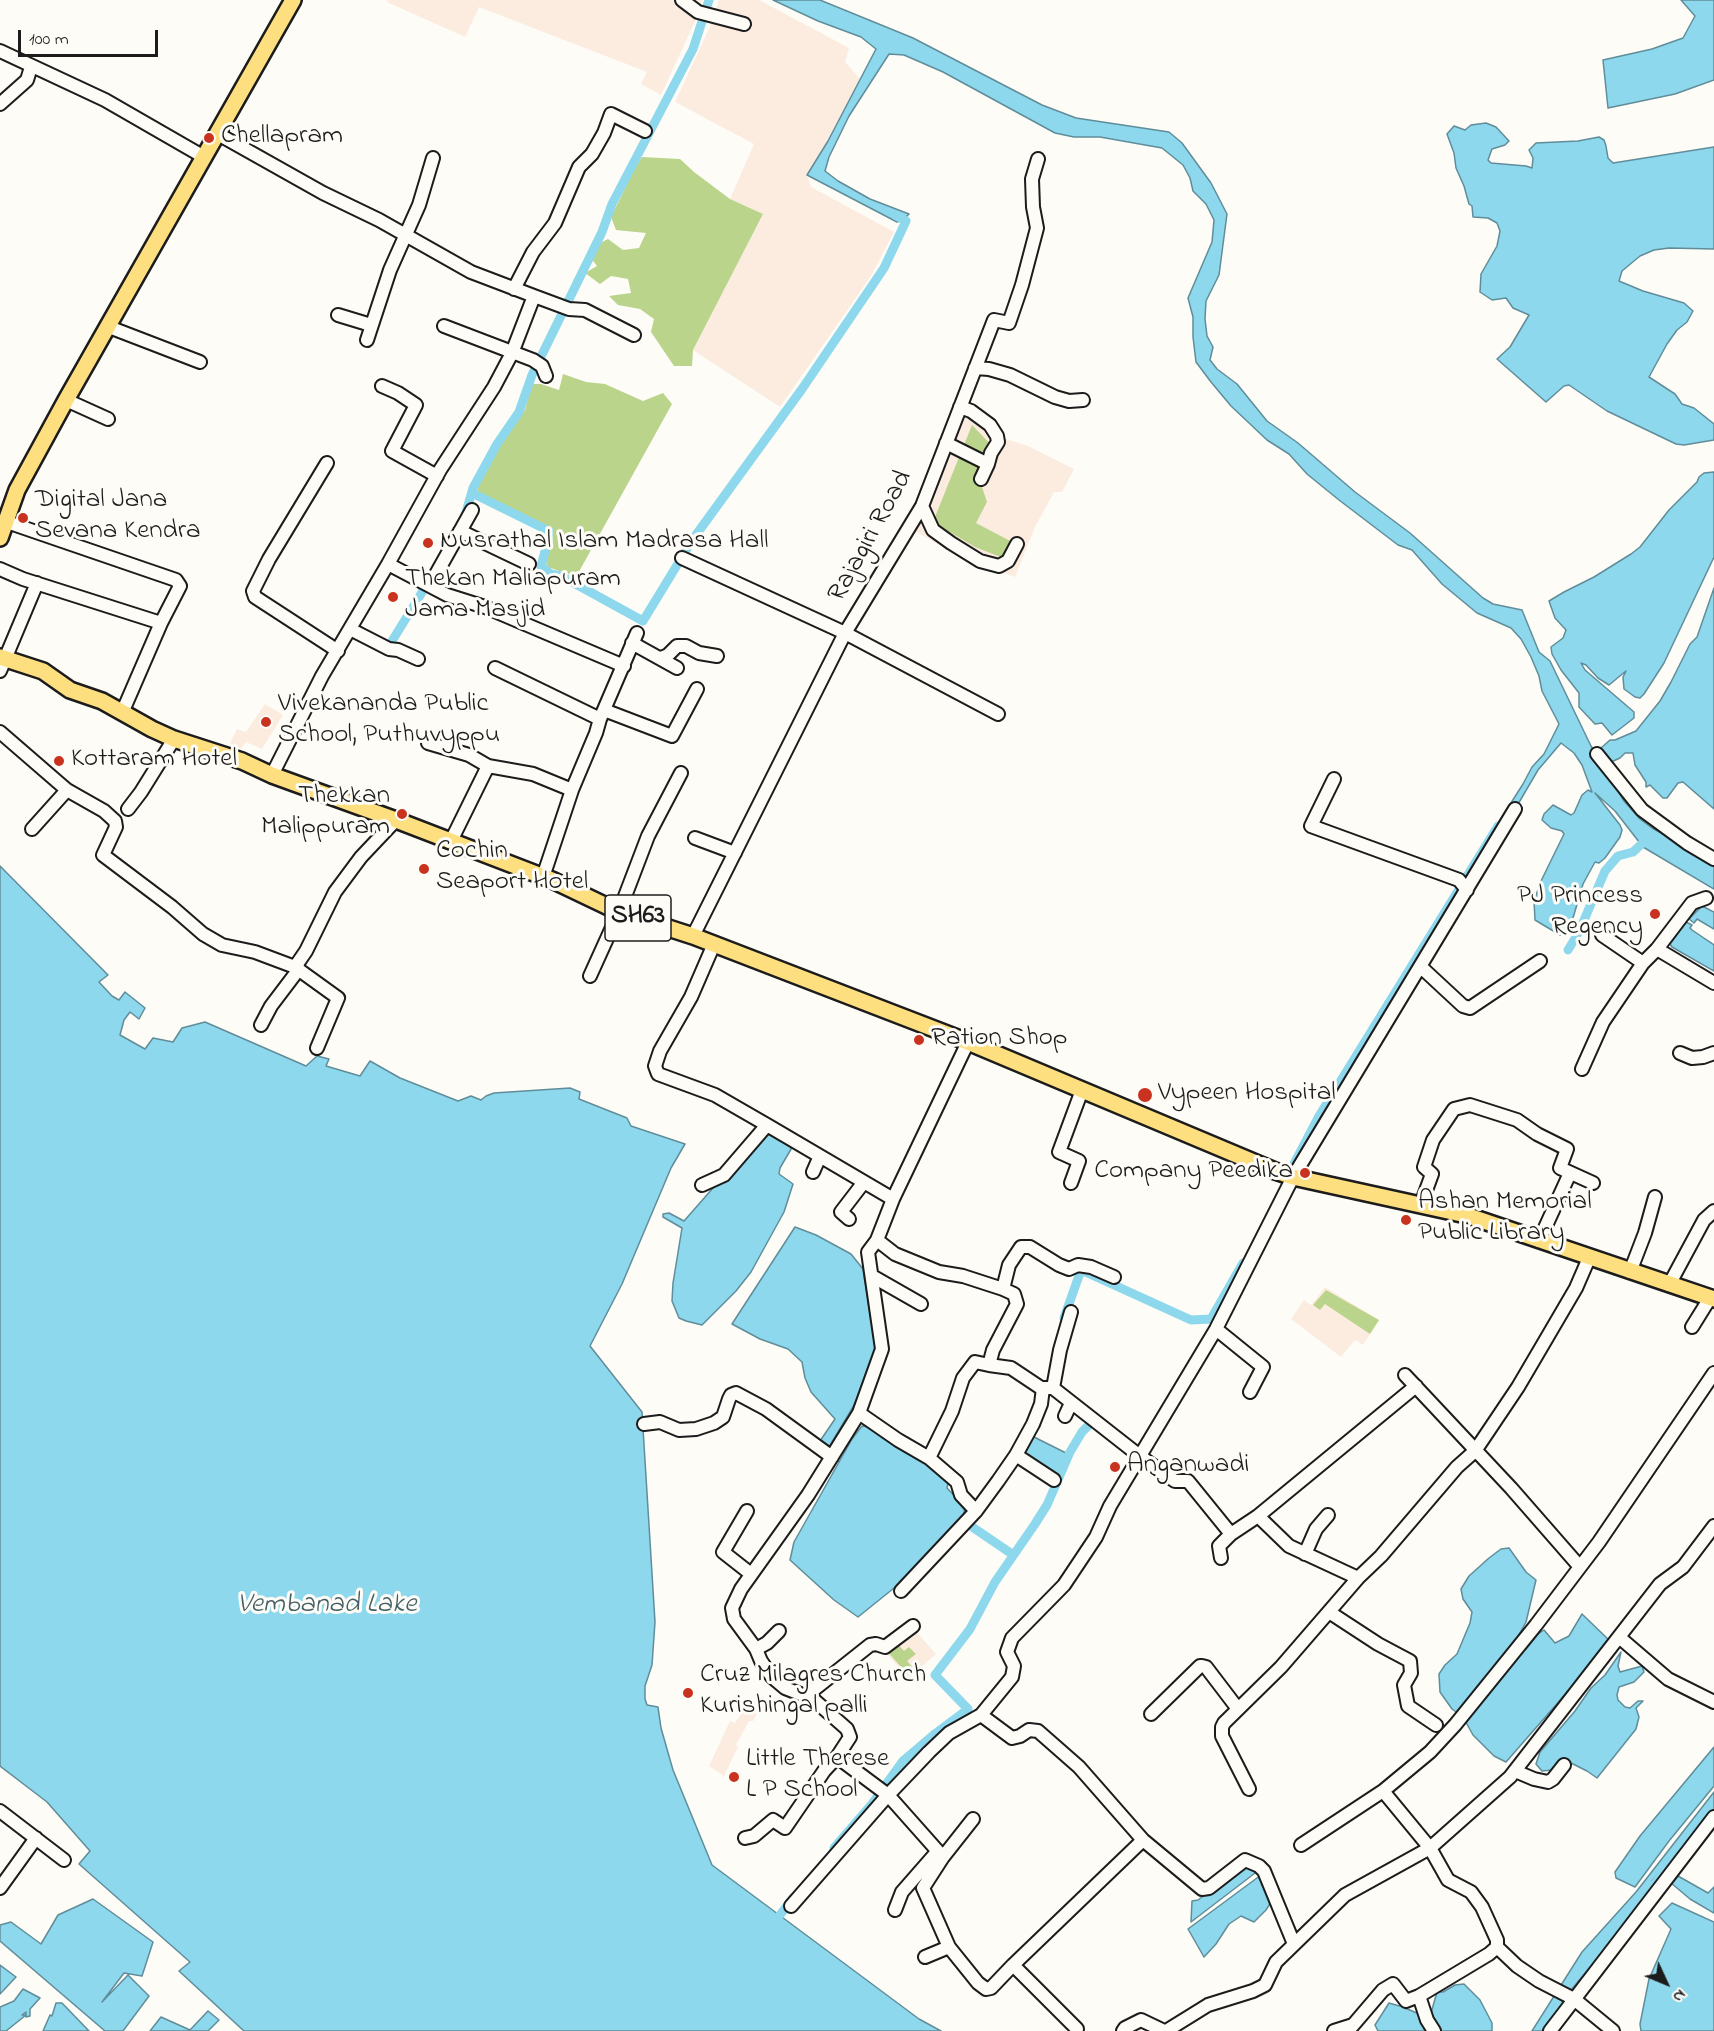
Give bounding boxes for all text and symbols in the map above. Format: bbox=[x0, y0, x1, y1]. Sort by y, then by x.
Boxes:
scale bar bbox=[21, 18, 160, 56]
text: 100 m bbox=[29, 27, 69, 53]
place label: Chellapram bbox=[221, 122, 343, 154]
marker: Chellapram bbox=[202, 131, 216, 145]
street label: Rajagiri Road bbox=[823, 466, 921, 608]
place label: Digital Jana Sevana Kendra bbox=[35, 486, 201, 549]
marker: Digital Jana Sevana Kendra bbox=[16, 511, 30, 525]
place label: Nusrathal Islam Madrasa Hall bbox=[440, 527, 768, 559]
marker: Nusrathal Islam Madrasa Hall bbox=[421, 536, 435, 550]
place label: Thekan Maliapuram Jama Masjid bbox=[405, 565, 621, 628]
marker: Thekan Maliapuram Jama Masjid bbox=[386, 590, 400, 604]
place label: Vivekananda Public School, Puthuvyppu bbox=[278, 690, 500, 753]
marker: Vivekananda Public School, Puthuvyppu bbox=[259, 715, 273, 729]
place label: Kottaram Hotel bbox=[71, 745, 237, 777]
marker: Kottaram Hotel bbox=[52, 754, 66, 768]
place label: Thekkan Malippuram bbox=[261, 782, 390, 845]
marker: Thekkan Malippuram bbox=[395, 807, 409, 821]
place label: Cochin Seaport Hotel bbox=[436, 837, 588, 900]
marker: Cochin Seaport Hotel bbox=[417, 862, 431, 876]
place label: PJ Princess Regency bbox=[1517, 882, 1643, 945]
road number: SH63 bbox=[605, 895, 671, 941]
marker: PJ Princess Regency bbox=[1648, 907, 1662, 921]
place label: Ration Shop bbox=[931, 1024, 1067, 1056]
marker: Ration Shop bbox=[912, 1033, 926, 1047]
place label: Vypeen Hospital bbox=[1158, 1079, 1336, 1111]
marker: Vypeen Hospital bbox=[1136, 1086, 1154, 1104]
place label: Company Peedika bbox=[1094, 1157, 1293, 1189]
marker: Company Peedika bbox=[1298, 1166, 1312, 1180]
place label: Ashan Memorial Public Library bbox=[1418, 1188, 1592, 1251]
marker: Ashan Memorial Public Library bbox=[1399, 1213, 1413, 1227]
place label: Anganwadi bbox=[1127, 1451, 1249, 1483]
marker: Anganwadi bbox=[1108, 1460, 1122, 1474]
water label: Vembanad Lake bbox=[237, 1589, 417, 1623]
place label: Cruz Milagres Church Kurishingal palli bbox=[700, 1661, 926, 1724]
marker: Cruz Milagres Church Kurishingal palli bbox=[681, 1686, 695, 1700]
place label: Little Therese L P School bbox=[746, 1745, 889, 1808]
marker: Little Therese L P School bbox=[727, 1770, 741, 1784]
north arrow bbox=[1636, 1953, 1696, 2013]
text: N bbox=[1667, 1983, 1691, 2008]

